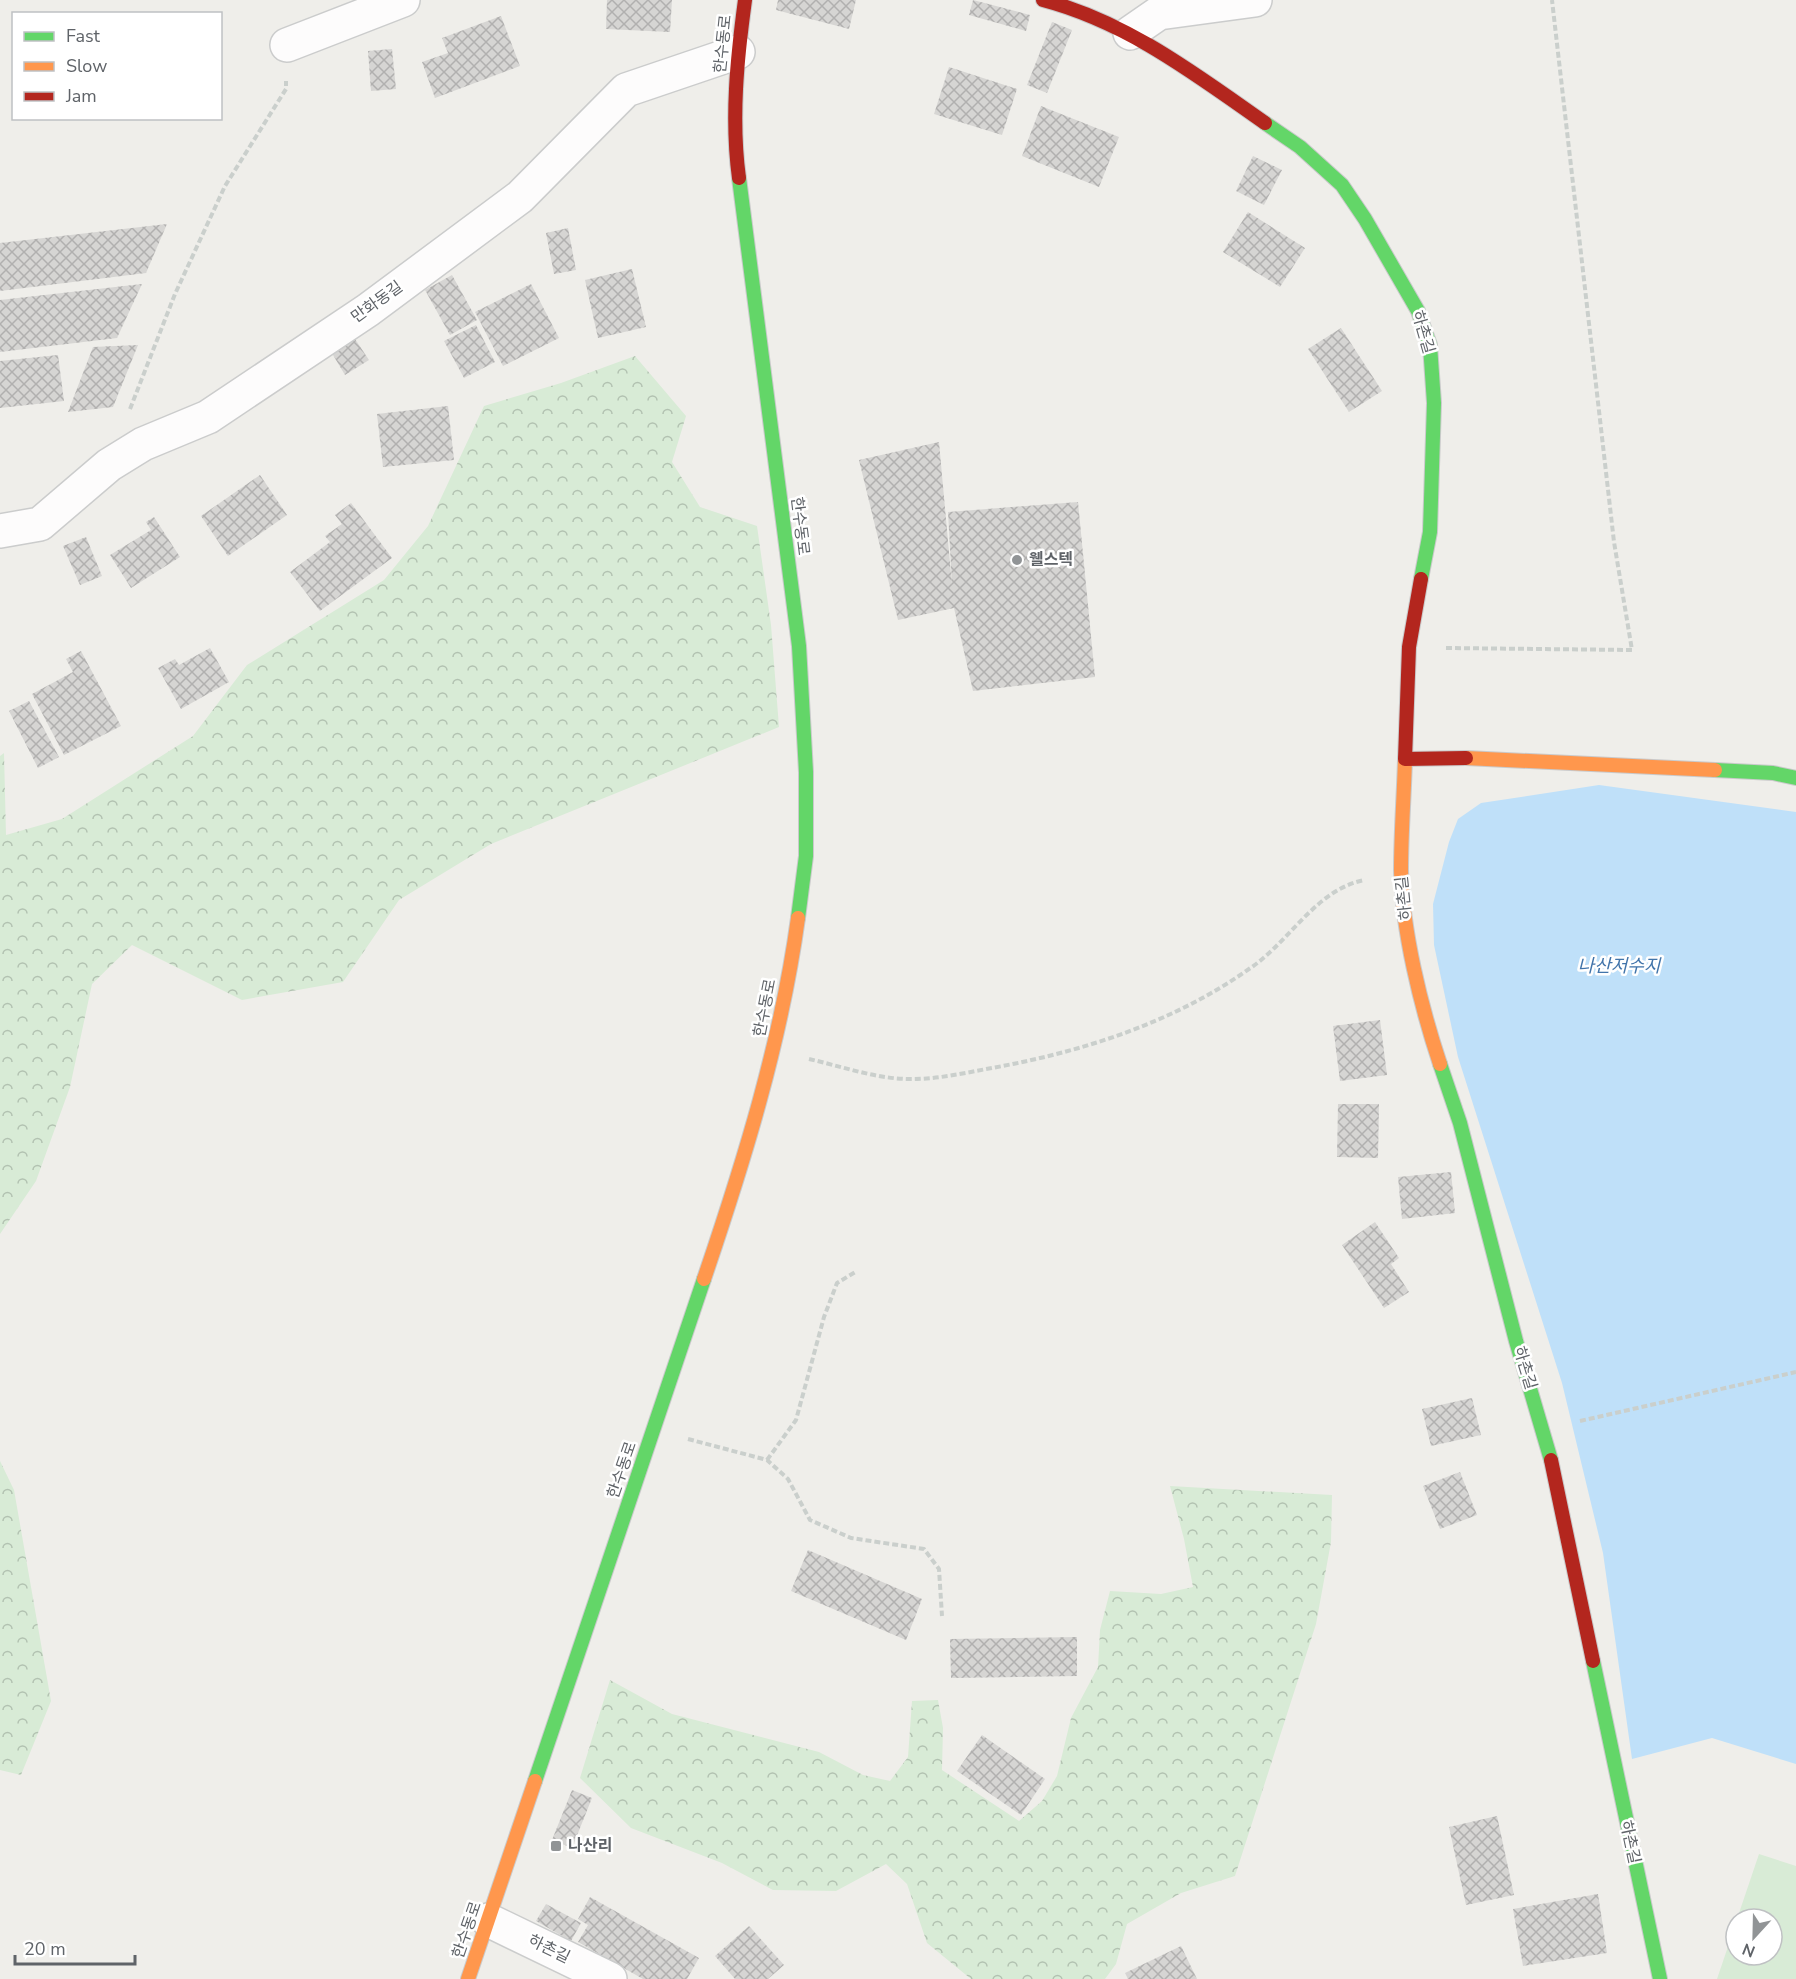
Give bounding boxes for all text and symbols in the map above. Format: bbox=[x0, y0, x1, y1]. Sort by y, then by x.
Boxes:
legend bbox=[12, 12, 222, 120]
street label: 한수동로 bbox=[709, 13, 737, 74]
text: Fast bbox=[66, 24, 101, 48]
text: Slow bbox=[66, 54, 107, 78]
text: Jam bbox=[65, 84, 97, 108]
street label: 만화동길 bbox=[347, 276, 407, 328]
street label: 하촌길 bbox=[1406, 308, 1440, 356]
street label: 한수동로 bbox=[785, 495, 815, 557]
place label: 웰스텍 bbox=[1029, 549, 1073, 571]
marker: 웰스텍 bbox=[1010, 553, 1024, 567]
street label: 하촌길 bbox=[1391, 875, 1417, 921]
water label: 나산저수지 bbox=[1578, 954, 1662, 978]
street label: 한수동로 bbox=[749, 977, 781, 1039]
street label: 하촌길 bbox=[1508, 1344, 1542, 1392]
street label: 한수동로 bbox=[602, 1438, 642, 1501]
street label: 하촌길 bbox=[1615, 1818, 1645, 1866]
place label: 나산리 bbox=[568, 1835, 612, 1857]
marker: 나산리 bbox=[549, 1839, 563, 1853]
street label: 한수동로 bbox=[447, 1898, 487, 1961]
north arrow bbox=[1724, 1907, 1784, 1967]
scale bar bbox=[15, 1928, 135, 1966]
street label: 하촌길 bbox=[524, 1929, 574, 1969]
text: 20 m bbox=[24, 1937, 66, 1961]
text: N bbox=[1739, 1938, 1758, 1962]

